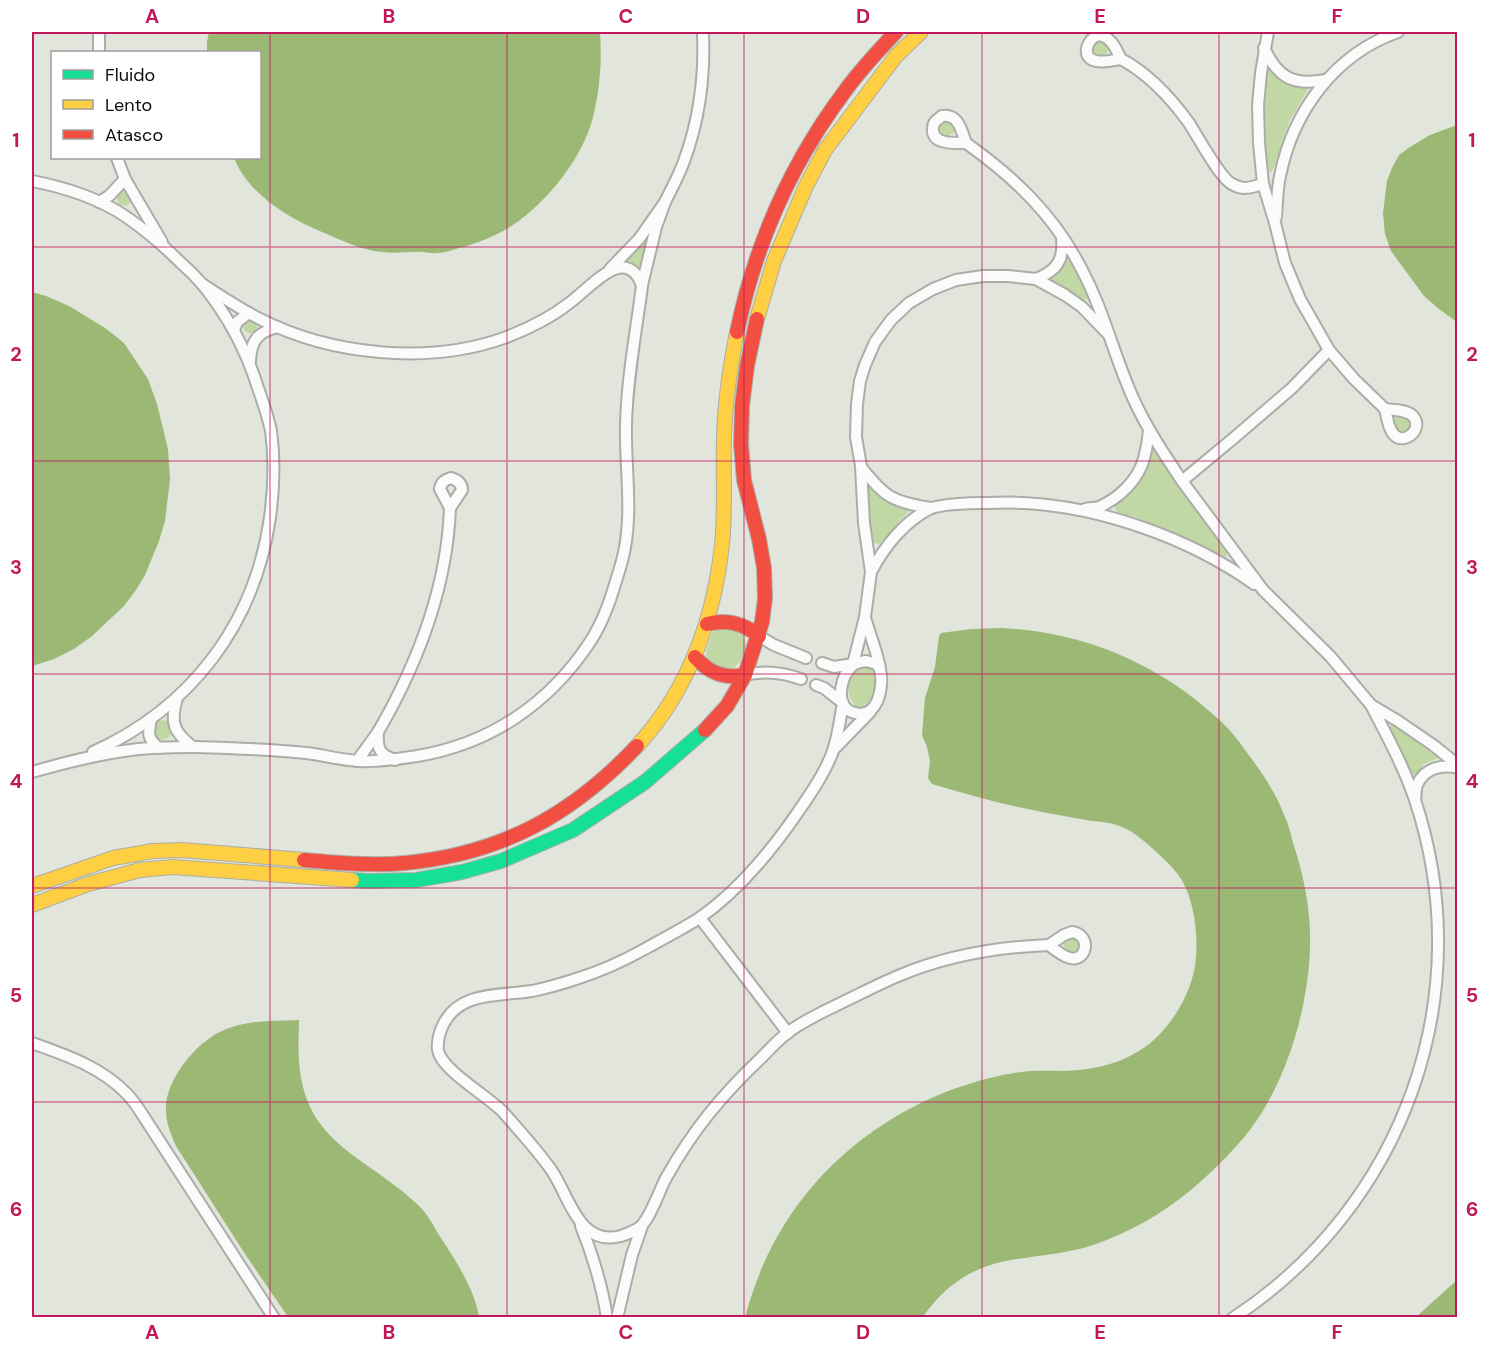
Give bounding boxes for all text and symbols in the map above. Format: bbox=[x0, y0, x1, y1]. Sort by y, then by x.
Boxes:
text: A bbox=[145, 3, 159, 29]
text: B bbox=[383, 3, 395, 29]
text: C bbox=[619, 3, 633, 29]
text: D bbox=[856, 3, 870, 29]
text: E bbox=[1094, 3, 1106, 29]
text: F bbox=[1331, 3, 1343, 29]
legend bbox=[51, 51, 261, 159]
text: Fluido bbox=[105, 63, 155, 87]
text: Lento bbox=[105, 93, 152, 117]
text: Atasco bbox=[105, 123, 163, 147]
text: 1 bbox=[12, 127, 20, 153]
text: 1 bbox=[1468, 127, 1476, 153]
text: 2 bbox=[10, 341, 22, 367]
text: 2 bbox=[1466, 341, 1478, 367]
text: 3 bbox=[10, 554, 22, 580]
text: 3 bbox=[1466, 554, 1478, 580]
text: 4 bbox=[10, 768, 23, 794]
text: 4 bbox=[1466, 768, 1479, 794]
text: 5 bbox=[10, 982, 22, 1008]
text: 5 bbox=[1466, 982, 1478, 1008]
text: 6 bbox=[10, 1196, 22, 1222]
text: 6 bbox=[1466, 1196, 1478, 1222]
text: A bbox=[145, 1319, 159, 1345]
text: B bbox=[383, 1319, 395, 1345]
text: C bbox=[619, 1319, 633, 1345]
text: D bbox=[856, 1319, 870, 1345]
text: E bbox=[1094, 1319, 1106, 1345]
text: F bbox=[1331, 1319, 1343, 1345]

